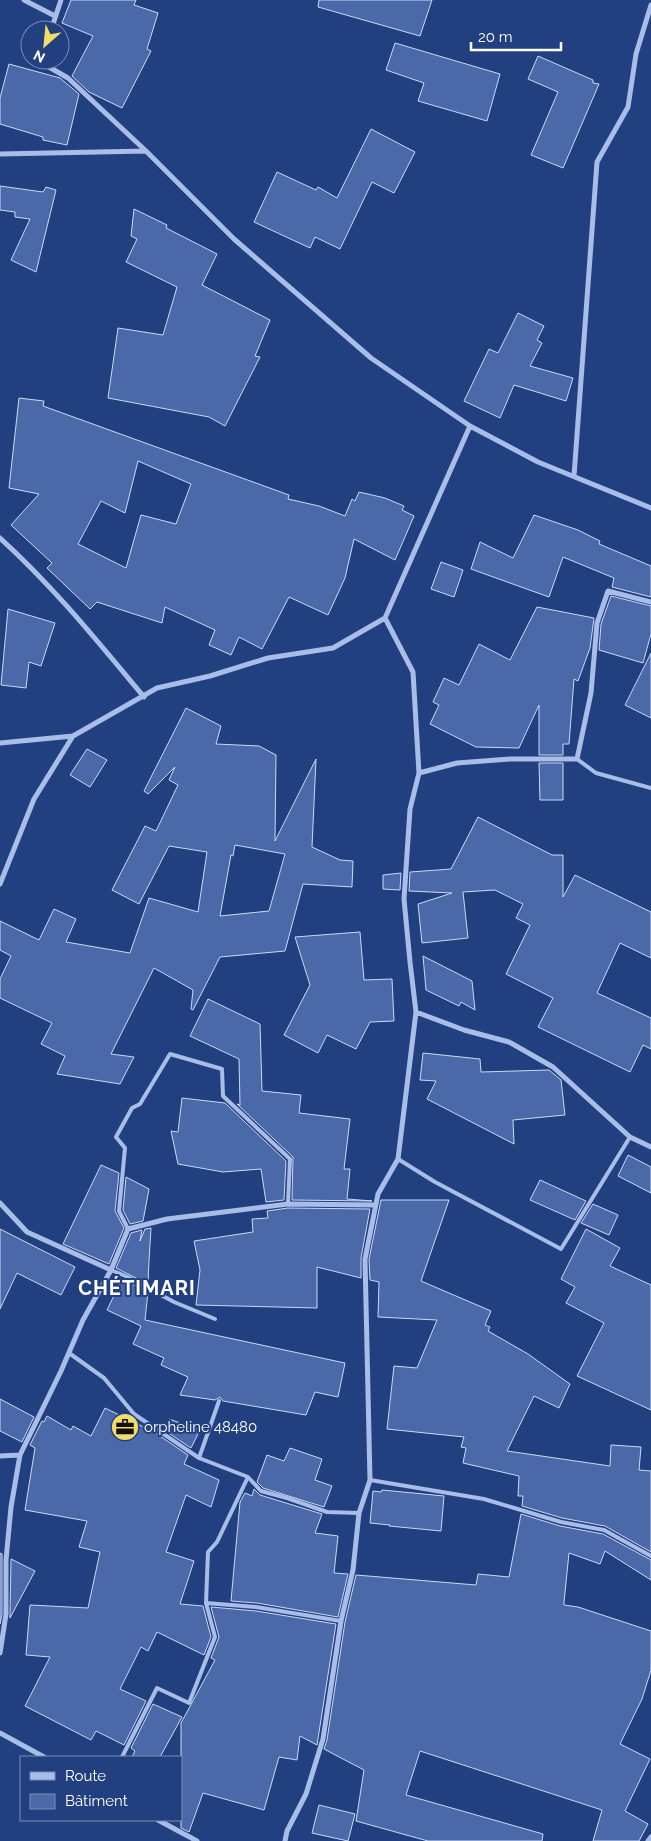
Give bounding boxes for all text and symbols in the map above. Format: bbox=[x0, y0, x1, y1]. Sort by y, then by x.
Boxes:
north arrow bbox=[20, 20, 70, 70]
scale bar bbox=[471, 20, 561, 52]
text: 20 m bbox=[478, 28, 513, 46]
text: N bbox=[31, 47, 47, 66]
district label: CHÉTIMARI bbox=[78, 1276, 196, 1300]
office icon: orpheline 48480 bbox=[110, 1412, 140, 1442]
place label: orpheline 48480 bbox=[144, 1418, 257, 1436]
legend bbox=[20, 1756, 182, 1821]
text: Route bbox=[65, 1767, 106, 1785]
text: Bâtiment bbox=[65, 1792, 128, 1810]

